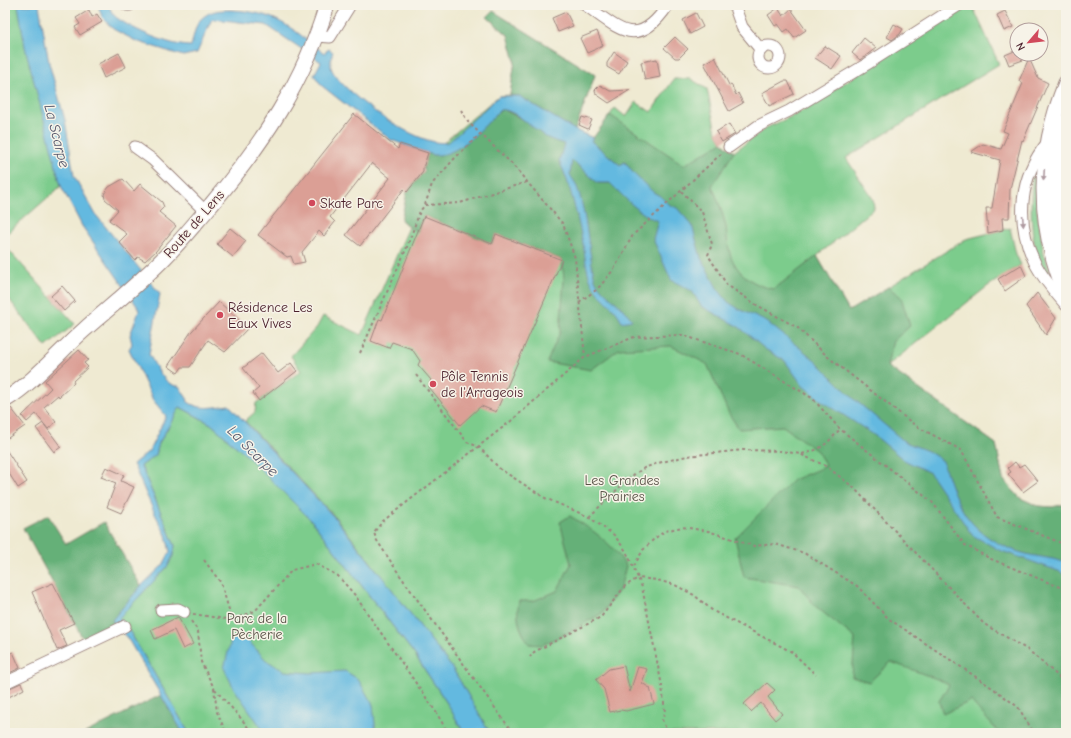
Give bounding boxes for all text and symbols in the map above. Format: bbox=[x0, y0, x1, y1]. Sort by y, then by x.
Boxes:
north arrow bbox=[1009, 22, 1049, 62]
text: N bbox=[1013, 40, 1028, 53]
water label: La Scarpe bbox=[40, 102, 74, 170]
one-way arrow bbox=[1041, 169, 1047, 182]
street label: Route de Lens bbox=[160, 186, 228, 261]
place label: Skate Parc bbox=[320, 195, 383, 212]
marker: Skate Parc bbox=[307, 198, 317, 208]
one-way arrow bbox=[1020, 215, 1027, 227]
place label: Résidence Les Eaux Vives bbox=[228, 299, 313, 332]
marker: Résidence Les Eaux Vives bbox=[215, 310, 225, 320]
place label: Pôle Tennis de l'Arrageois bbox=[441, 368, 523, 401]
marker: Pôle Tennis de l'Arrageois bbox=[428, 379, 438, 389]
water label: La Scarpe bbox=[224, 422, 283, 481]
park label: Les Grandes Prairies bbox=[585, 472, 660, 505]
park label: Parc de la Pècherie bbox=[227, 610, 287, 643]

